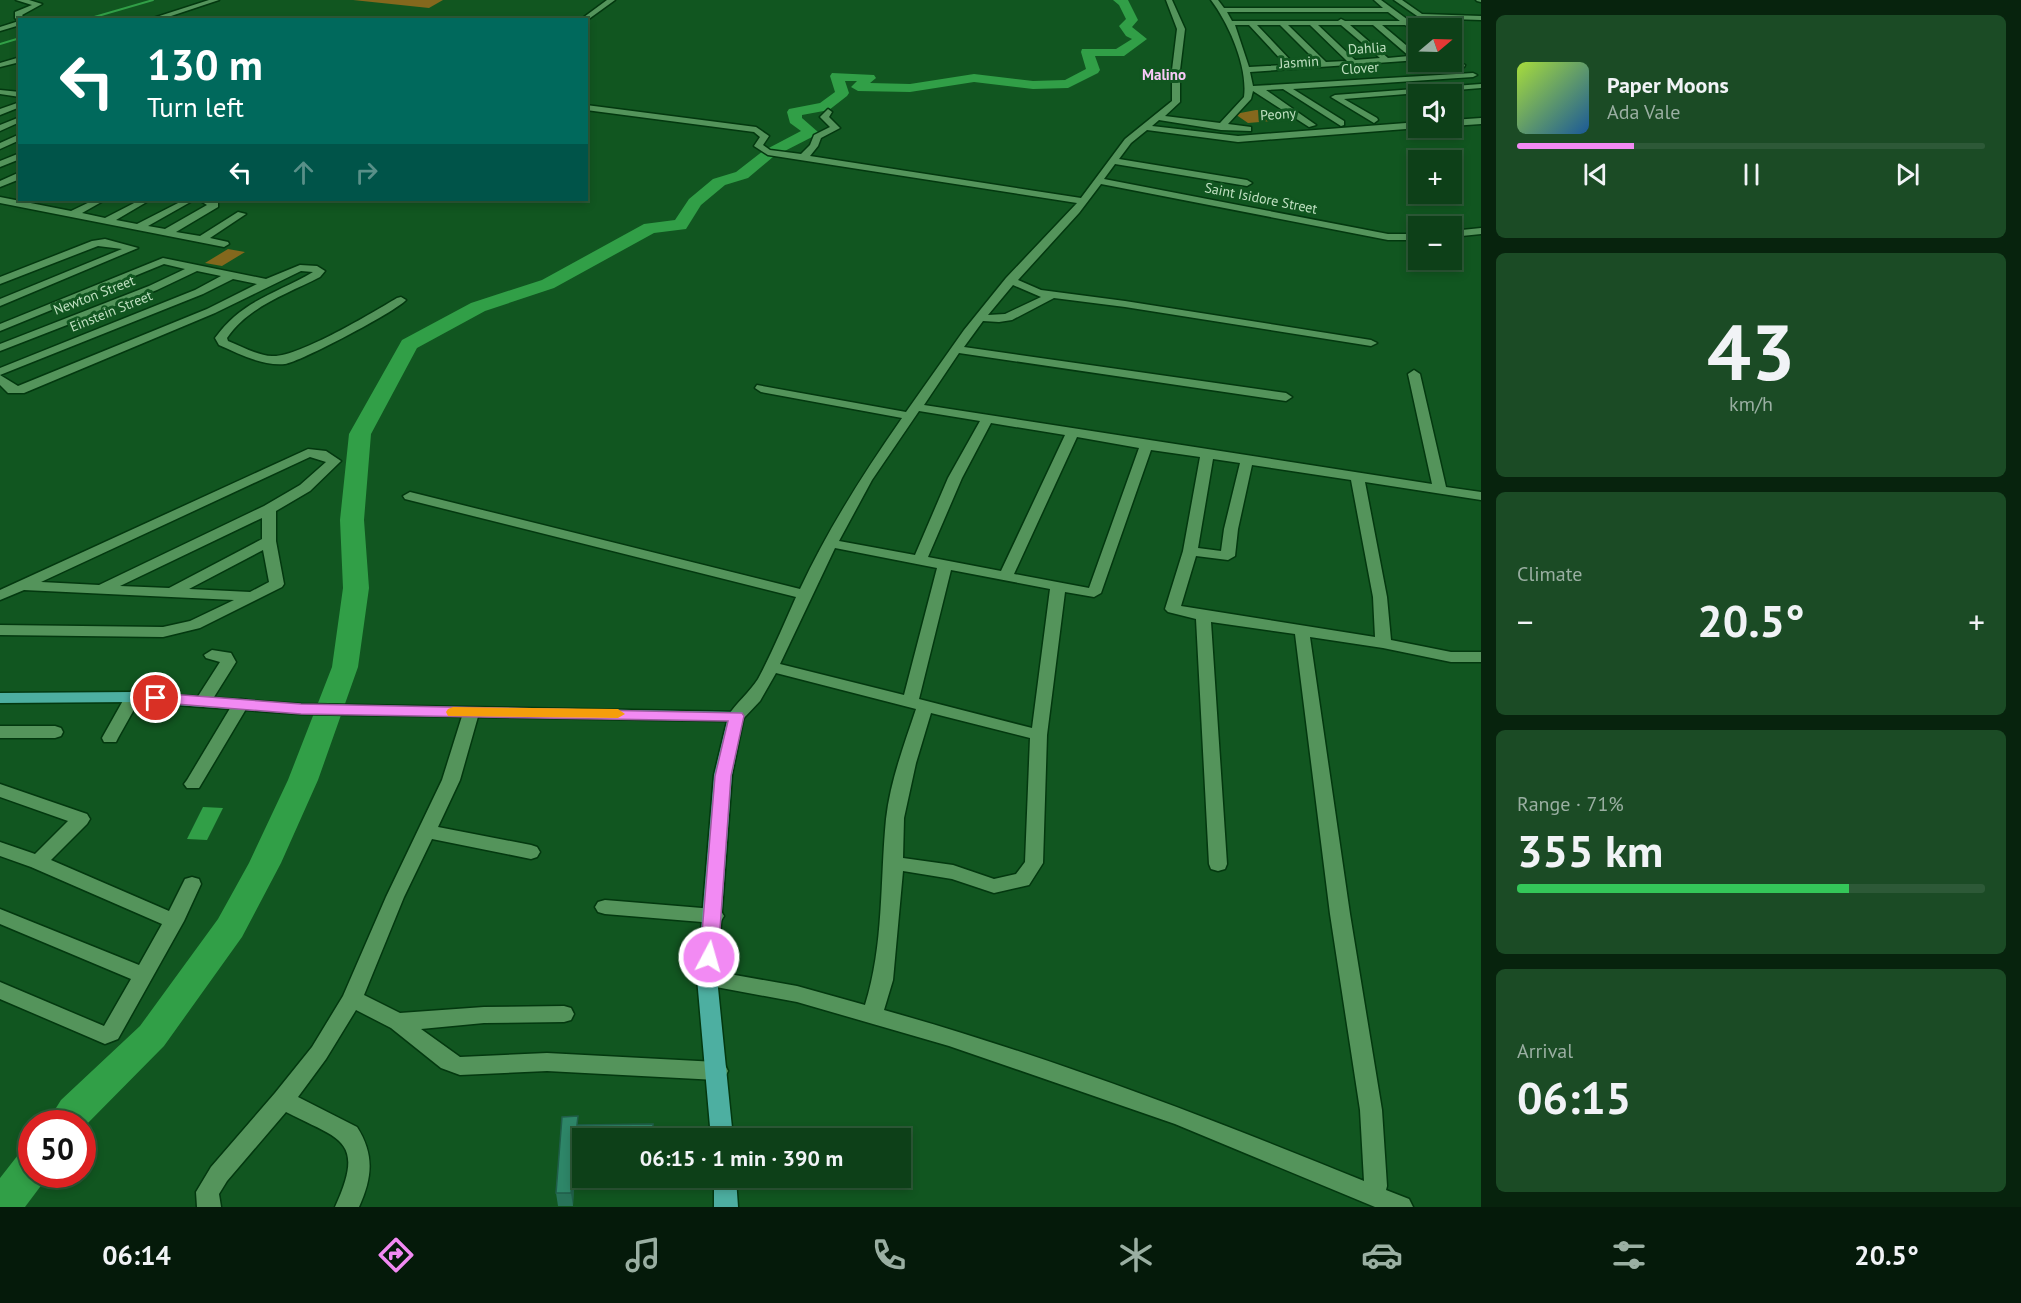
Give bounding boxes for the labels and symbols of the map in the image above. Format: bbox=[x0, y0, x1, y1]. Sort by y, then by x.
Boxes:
north arrow bbox=[1408, 18, 1462, 72]
street label: Dahlia bbox=[1347, 38, 1387, 58]
street label: Jasmin bbox=[1278, 52, 1319, 72]
street label: Clover bbox=[1340, 58, 1380, 78]
district label: Malino bbox=[1142, 65, 1186, 84]
street label: Peony bbox=[1259, 104, 1297, 124]
street label: Saint Isidore Street bbox=[1203, 178, 1319, 218]
street label: Newton Street bbox=[51, 271, 138, 319]
street label: Einstein Street bbox=[67, 286, 155, 336]
pin bbox=[130, 672, 181, 723]
position arrow bbox=[677, 925, 741, 989]
speed limit sign: 50 bbox=[18, 1110, 96, 1188]

